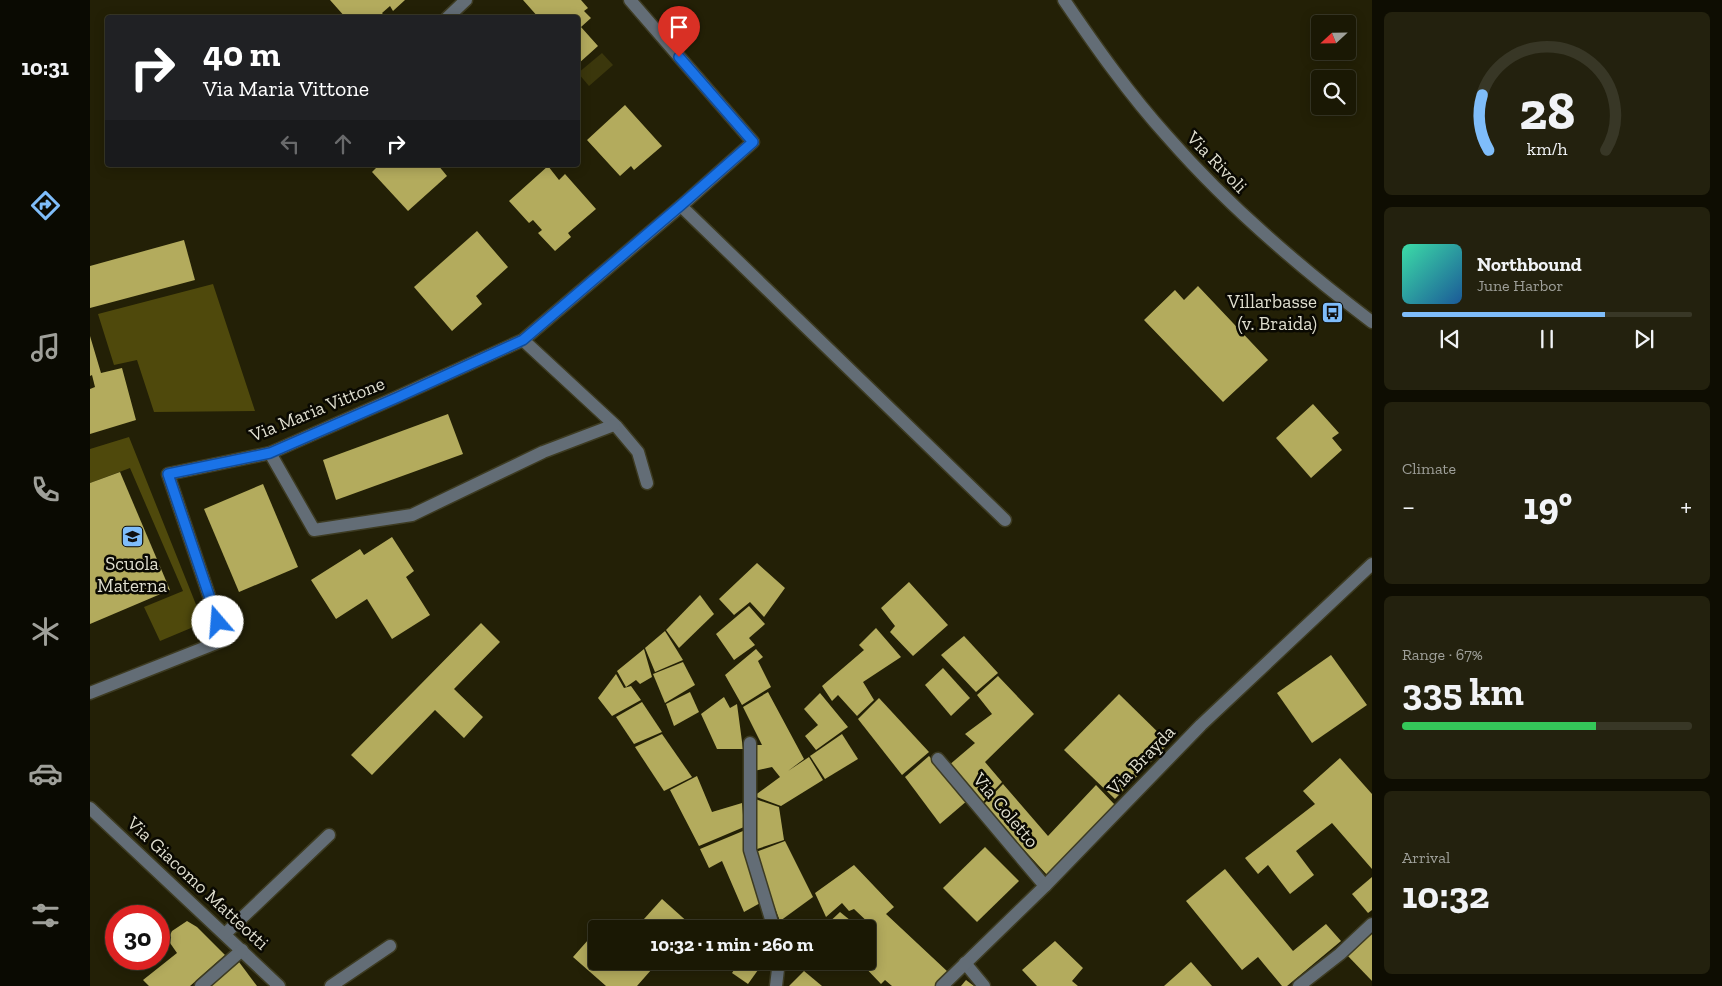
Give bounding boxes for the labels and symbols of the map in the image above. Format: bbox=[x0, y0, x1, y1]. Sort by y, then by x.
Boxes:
pin bbox=[658, 6, 700, 57]
north arrow bbox=[1311, 15, 1356, 60]
street label: Via Rivoli bbox=[1181, 126, 1252, 198]
place label: Villarbasse (v. Braida) bbox=[1227, 290, 1317, 335]
bus stop icon: Villarbasse (v. Braida) bbox=[1321, 300, 1345, 324]
street label: Via Maria Vittone bbox=[245, 371, 388, 447]
school or university icon: Scuola Materna bbox=[120, 525, 144, 549]
place label: Scuola Materna bbox=[97, 552, 167, 597]
position arrow bbox=[191, 595, 243, 647]
street label: Via Brayda bbox=[1101, 720, 1180, 800]
street label: Via Coletto bbox=[967, 767, 1044, 852]
street label: Via Giacomo Matteotti bbox=[122, 811, 274, 955]
speed limit sign: 30 bbox=[105, 905, 170, 970]

